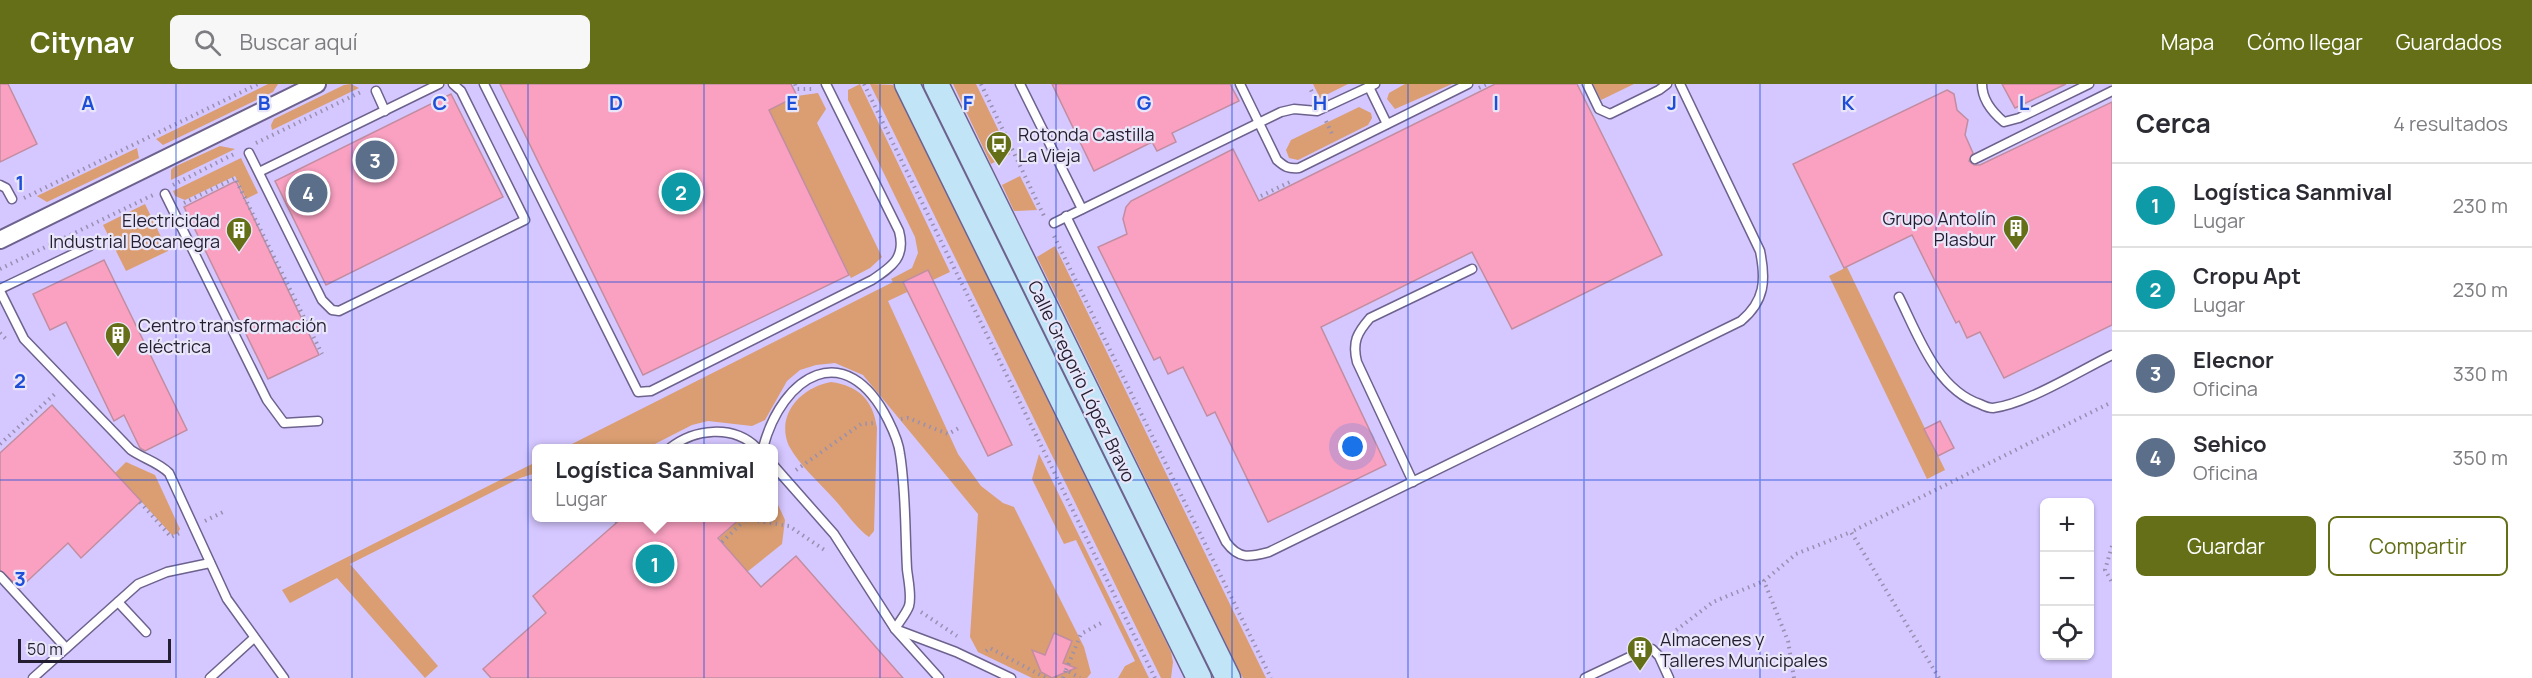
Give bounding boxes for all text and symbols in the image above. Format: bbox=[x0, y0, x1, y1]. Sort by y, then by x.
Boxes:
search box bbox=[170, 15, 590, 69]
text: Citynav bbox=[30, 23, 134, 61]
icon: search bbox=[191, 26, 224, 59]
text: Buscar aquí bbox=[239, 27, 358, 57]
text: Mapa bbox=[2161, 28, 2214, 56]
text: Cómo llegar bbox=[2247, 28, 2363, 56]
text: Guardados bbox=[2396, 28, 2502, 56]
text: A bbox=[81, 89, 95, 116]
text: B bbox=[258, 89, 271, 116]
text: C bbox=[433, 89, 447, 116]
text: D bbox=[609, 89, 623, 116]
text: E bbox=[786, 89, 798, 116]
text: F bbox=[963, 89, 974, 116]
text: G bbox=[1137, 89, 1152, 116]
text: H bbox=[1313, 89, 1327, 116]
text: I bbox=[1493, 89, 1499, 116]
text: J bbox=[1667, 89, 1677, 116]
text: K bbox=[1842, 89, 1855, 116]
text: L bbox=[2019, 89, 2030, 116]
text: Cerca bbox=[2136, 105, 2211, 141]
text: 4 resultados bbox=[2393, 110, 2508, 137]
place label: Rotonda Castilla La Vieja bbox=[1018, 122, 1155, 167]
bus stop icon: Rotonda Castilla La Vieja bbox=[984, 129, 1014, 167]
pin: 3 bbox=[356, 138, 394, 182]
text: 1 bbox=[16, 169, 24, 196]
pin: 4 bbox=[288, 170, 328, 216]
pin: 2 bbox=[662, 170, 700, 214]
text: Logística Sanmival bbox=[2193, 177, 2392, 207]
text: 1 bbox=[2151, 192, 2160, 219]
text: 230 m bbox=[2452, 192, 2508, 219]
place label: Grupo Antolín Plasbur bbox=[1883, 206, 1996, 251]
text: Lugar bbox=[2193, 207, 2245, 234]
place label: Electricidad Industrial Bocanegra bbox=[49, 208, 220, 253]
building icon: Grupo Antolín Plasbur bbox=[2001, 213, 2031, 251]
building icon: Electricidad Industrial Bocanegra bbox=[224, 215, 254, 253]
text: Cropu Apt bbox=[2193, 261, 2301, 291]
street label: Calle Gregorio López Bravo bbox=[1023, 276, 1141, 486]
text: 2 bbox=[2150, 276, 2161, 303]
text: 230 m bbox=[2452, 276, 2508, 303]
text: Lugar bbox=[2193, 291, 2245, 318]
place label: Centro transformación eléctrica bbox=[138, 313, 327, 358]
building icon: Centro transformación eléctrica bbox=[103, 320, 133, 358]
text: Elecnor bbox=[2193, 345, 2274, 375]
text: 3 bbox=[2150, 360, 2161, 387]
text: 330 m bbox=[2453, 360, 2508, 387]
text: 2 bbox=[14, 367, 26, 394]
text: Oficina bbox=[2193, 375, 2258, 402]
text: Sehico bbox=[2193, 429, 2267, 459]
your location bbox=[1338, 432, 1367, 461]
popup bbox=[532, 444, 778, 522]
text: 4 bbox=[2149, 444, 2162, 471]
text: 350 m bbox=[2452, 444, 2508, 471]
text: Logística Sanmival bbox=[555, 455, 755, 485]
text: Oficina bbox=[2193, 459, 2258, 486]
text: Lugar bbox=[555, 485, 608, 512]
map controls bbox=[2040, 498, 2094, 660]
button: + bbox=[2040, 498, 2094, 552]
button: Guardar bbox=[2136, 516, 2316, 576]
button: Compartir bbox=[2328, 516, 2508, 576]
pin: 1 bbox=[636, 542, 674, 586]
button: − bbox=[2040, 552, 2094, 606]
text: 3 bbox=[14, 565, 26, 592]
button: locate bbox=[2040, 606, 2094, 660]
place label: Almacenes y Talleres Municipales bbox=[1660, 627, 1828, 672]
building icon: Almacenes y Talleres Municipales bbox=[1625, 634, 1655, 672]
scale bar bbox=[18, 636, 171, 664]
text: 50 m bbox=[27, 638, 63, 660]

